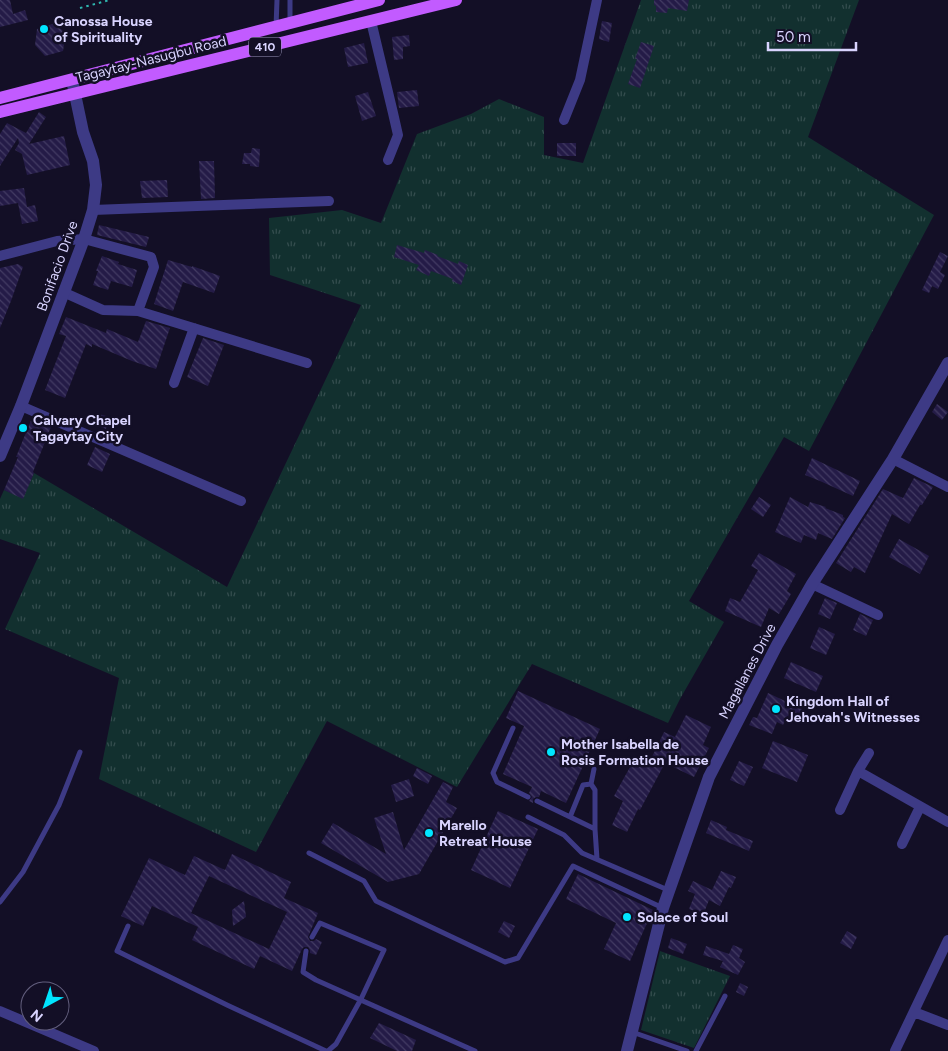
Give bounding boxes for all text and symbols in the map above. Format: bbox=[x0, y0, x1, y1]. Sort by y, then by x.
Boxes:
place label: Canossa House of Spirituality bbox=[54, 13, 153, 46]
scale bar bbox=[768, 20, 856, 52]
marker: Canossa House of Spirituality bbox=[38, 23, 50, 35]
text: 50 m bbox=[776, 28, 811, 46]
street label: Tagaytay-Nasugbu Road bbox=[74, 33, 228, 86]
road number: 410 bbox=[249, 38, 281, 56]
street label: Bonifacio Drive bbox=[33, 218, 82, 314]
place label: Calvary Chapel Tagaytay City bbox=[33, 412, 131, 445]
marker: Calvary Chapel Tagaytay City bbox=[17, 422, 29, 434]
street label: Magallanes Drive bbox=[715, 620, 780, 722]
place label: Kingdom Hall of Jehovah's Witnesses bbox=[786, 693, 920, 726]
marker: Kingdom Hall of Jehovah's Witnesses bbox=[770, 703, 782, 715]
place label: Mother Isabella de Rosis Formation House bbox=[561, 736, 709, 769]
marker: Mother Isabella de Rosis Formation House bbox=[545, 746, 557, 758]
place label: Marello Retreat House bbox=[439, 817, 532, 850]
marker: Marello Retreat House bbox=[423, 827, 435, 839]
place label: Solace of Soul bbox=[637, 909, 728, 926]
marker: Solace of Soul bbox=[621, 911, 633, 923]
north arrow bbox=[20, 981, 70, 1031]
text: N bbox=[27, 1006, 47, 1026]

